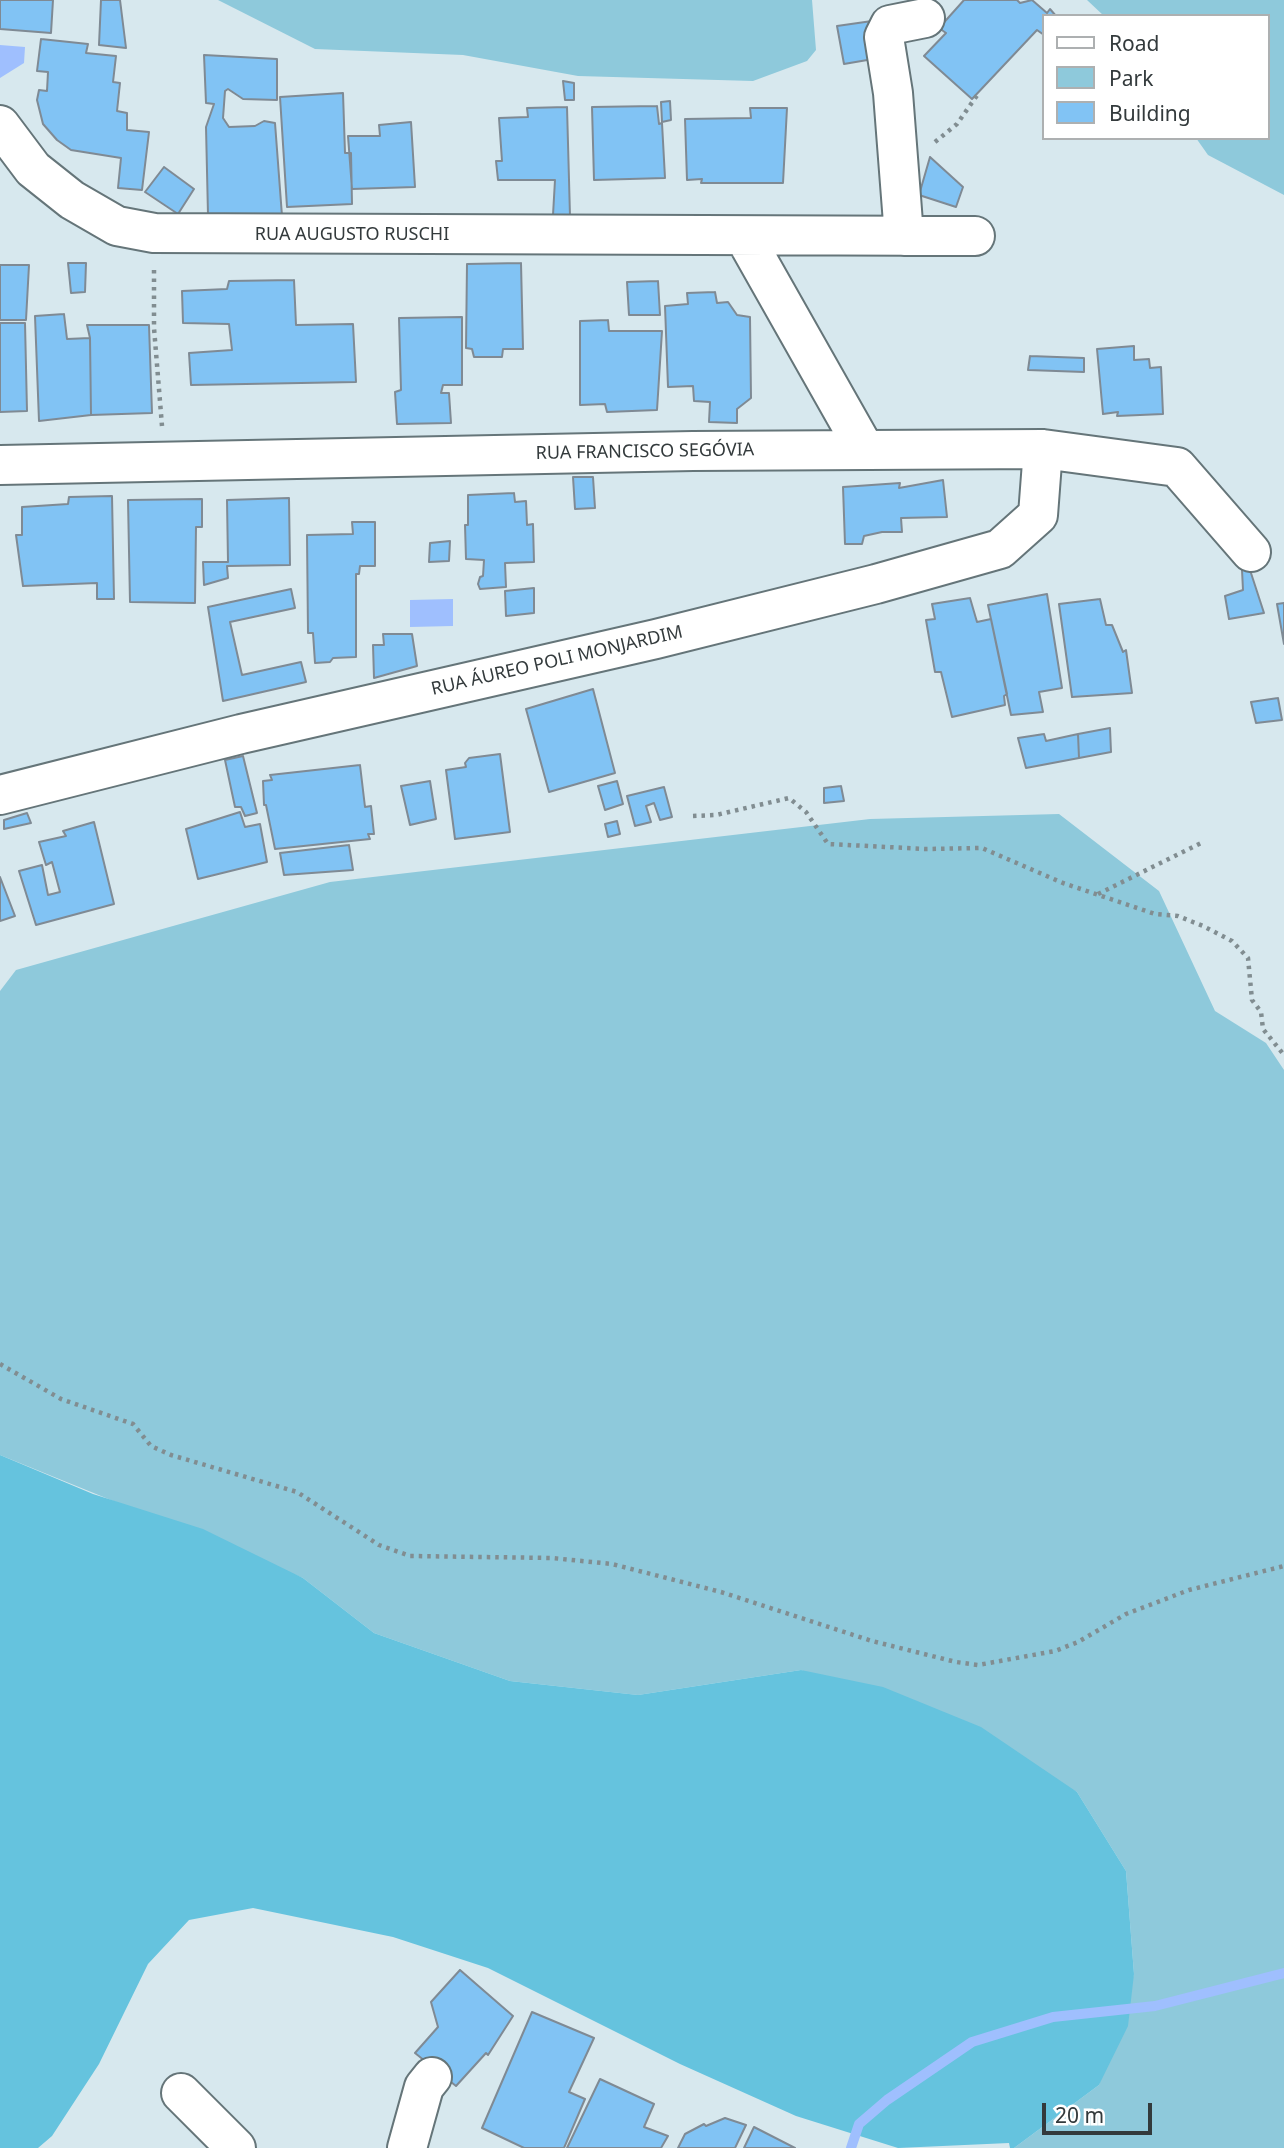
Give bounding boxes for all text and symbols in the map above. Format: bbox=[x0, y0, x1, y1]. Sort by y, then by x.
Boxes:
legend bbox=[1042, 14, 1270, 140]
text: Road bbox=[1109, 29, 1159, 57]
text: Park bbox=[1109, 64, 1153, 92]
text: Building bbox=[1109, 99, 1191, 127]
street label: RUA AUGUSTO RUSCHI bbox=[255, 224, 449, 246]
street label: RUA FRANCISCO SEGÓVIA bbox=[536, 439, 754, 465]
street label: RUA ÁUREO POLI MONJARDIM bbox=[429, 622, 685, 700]
scale bar bbox=[1046, 2088, 1156, 2132]
text: 20 m bbox=[1055, 2101, 1104, 2129]

